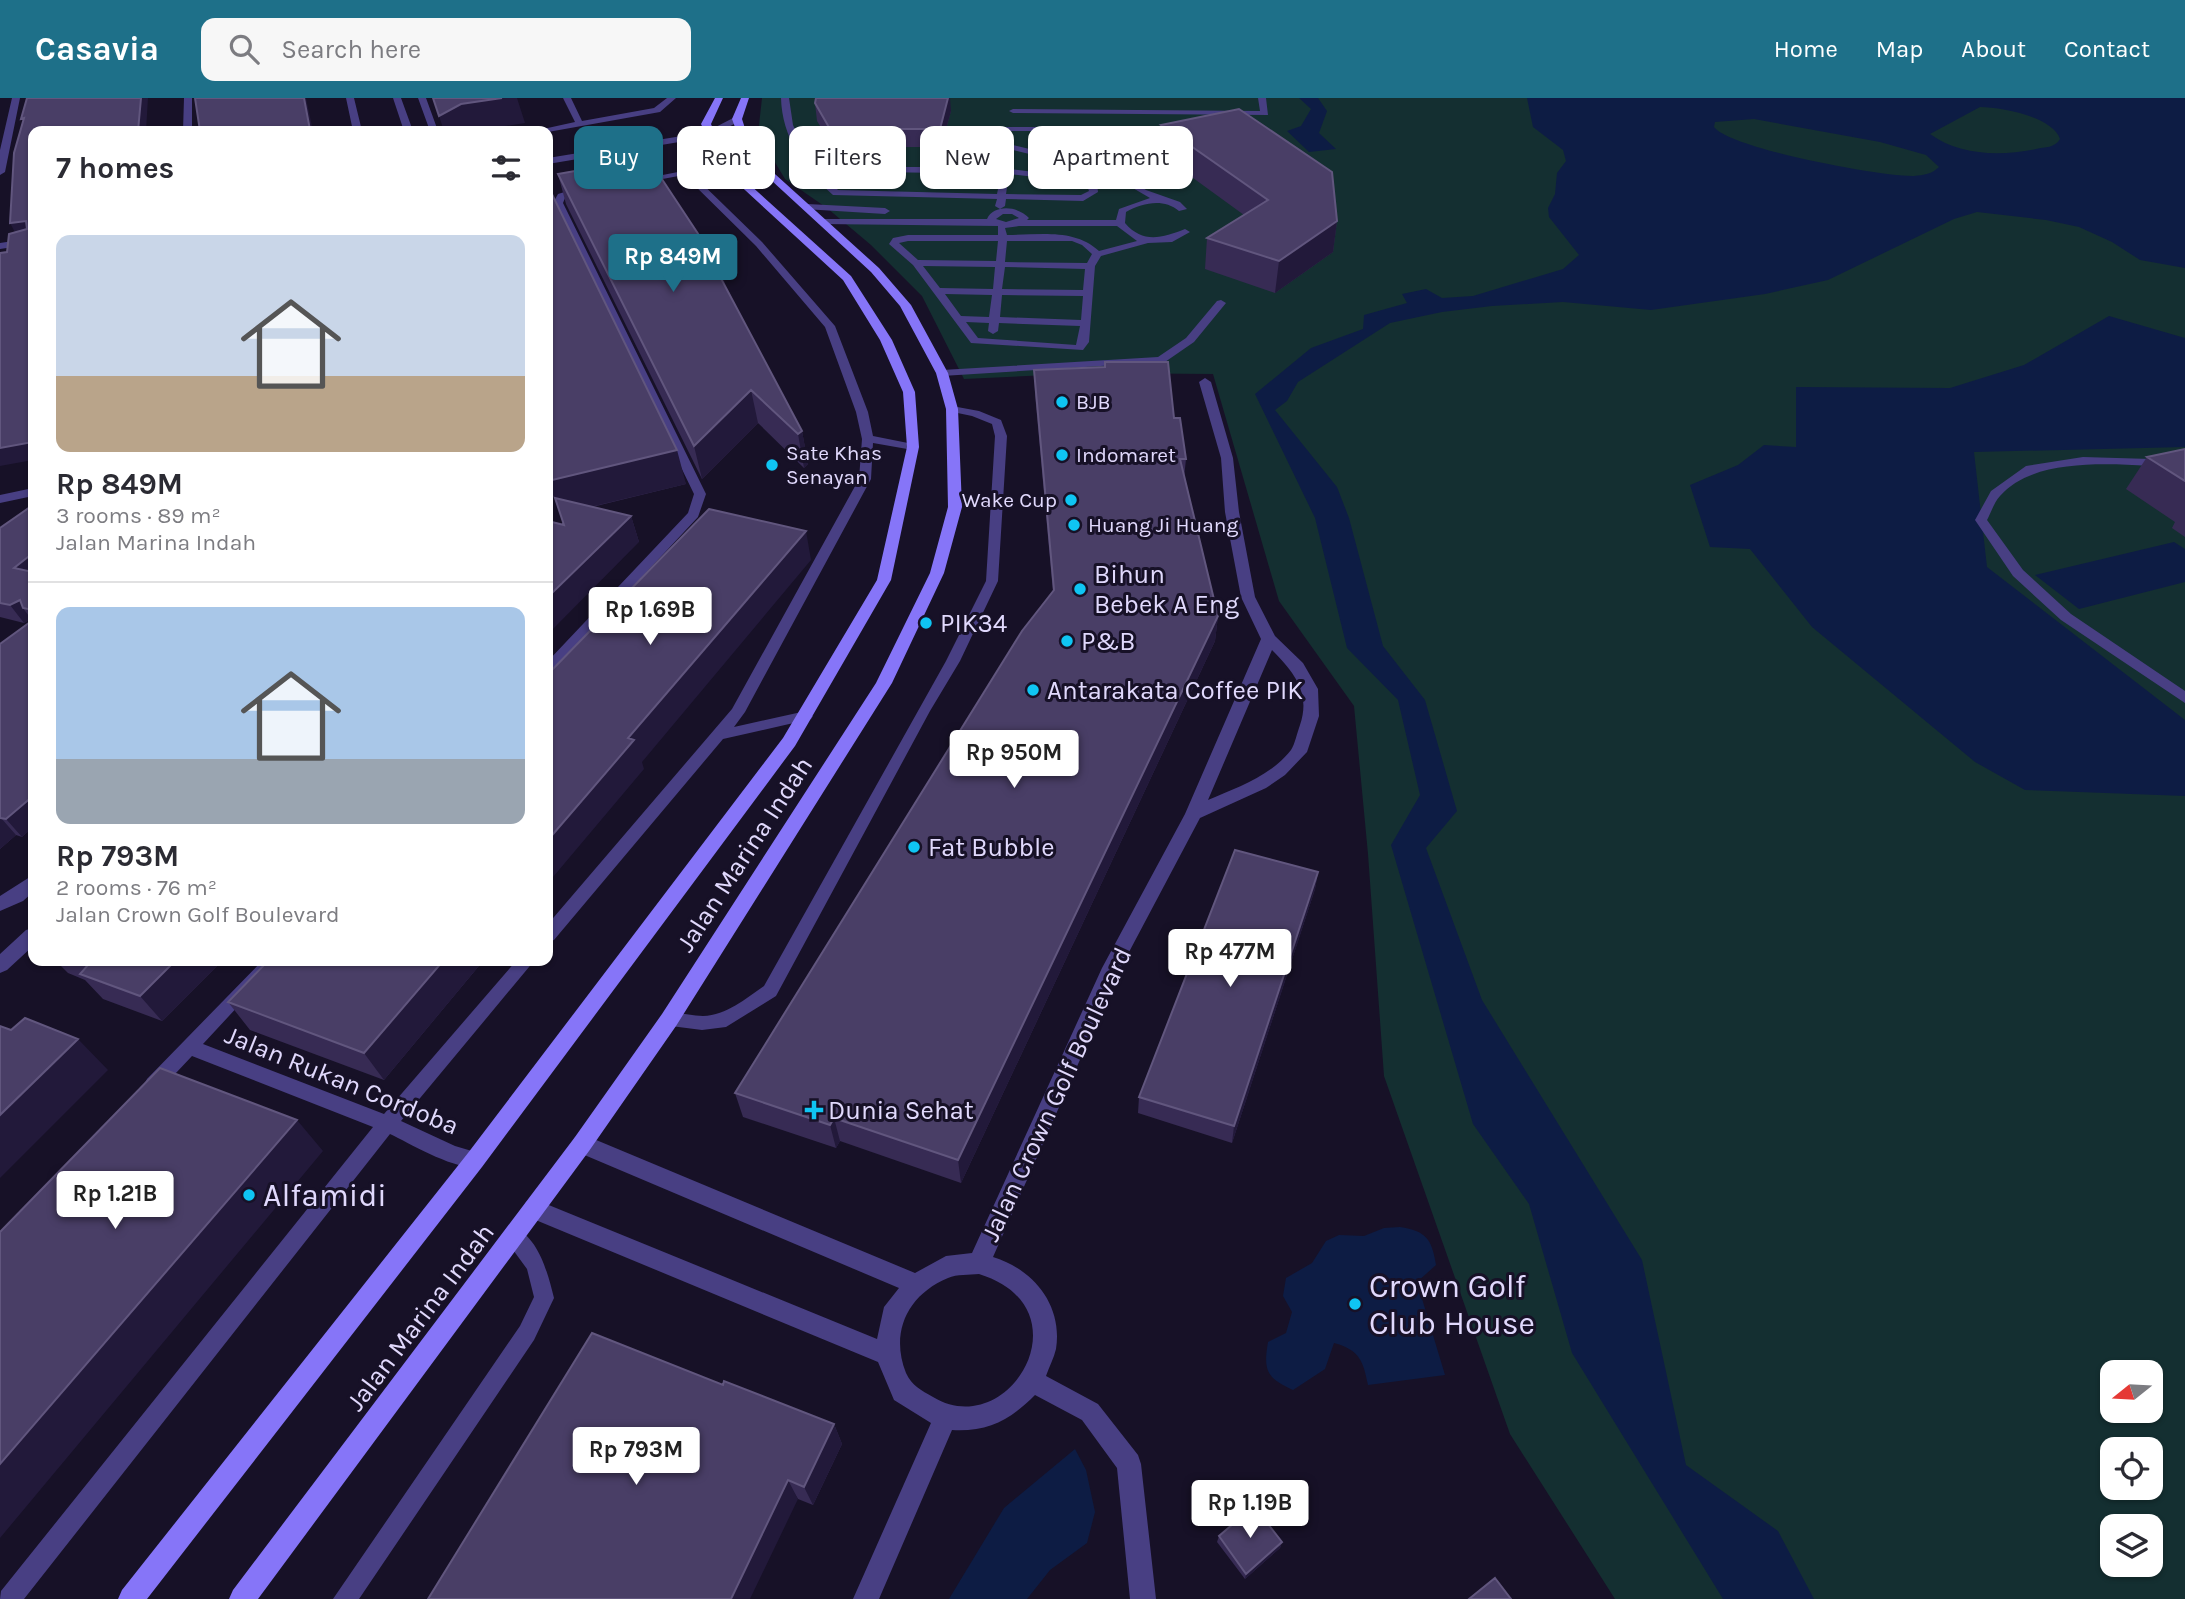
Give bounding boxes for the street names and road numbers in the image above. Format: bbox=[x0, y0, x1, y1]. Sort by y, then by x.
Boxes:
street label: Jalan Marina Indah bbox=[670, 751, 819, 958]
street label: Jalan Crown Golf Boulevard bbox=[975, 942, 1138, 1246]
street label: Jalan Rukan Cordoba bbox=[220, 1019, 463, 1142]
street label: Jalan Marina Indah bbox=[340, 1218, 501, 1417]

